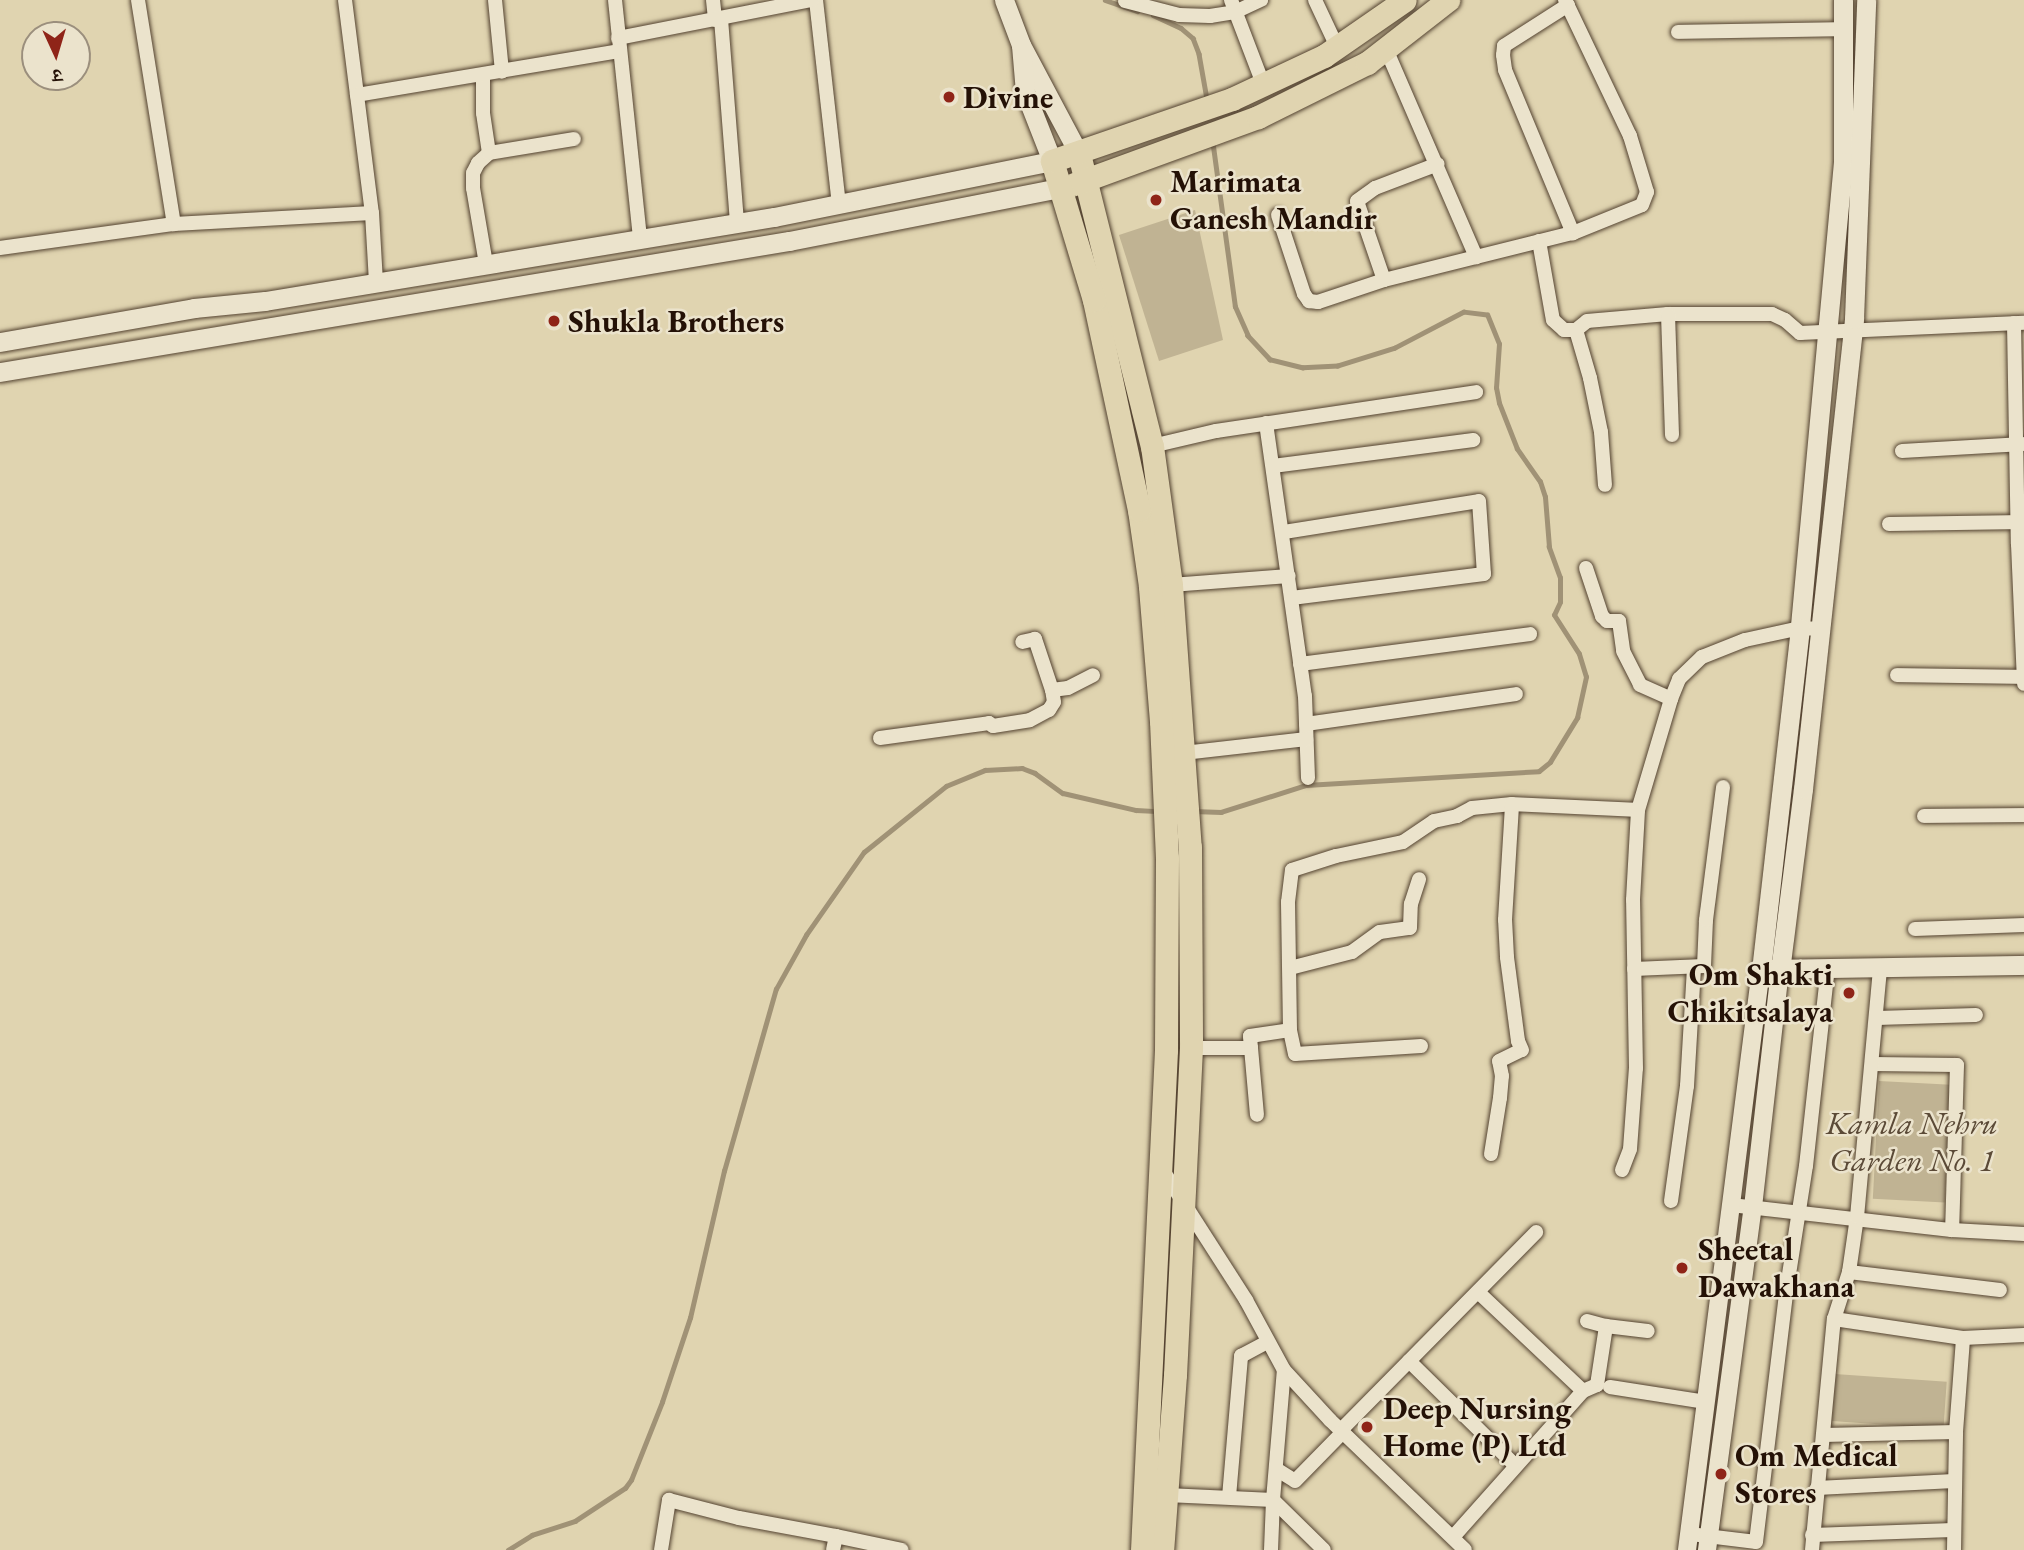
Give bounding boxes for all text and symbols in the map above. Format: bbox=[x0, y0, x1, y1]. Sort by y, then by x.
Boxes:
north arrow bbox=[21, 21, 91, 91]
text: उ bbox=[52, 63, 63, 88]
place label: Divine bbox=[963, 78, 1053, 116]
marker: Divine bbox=[941, 89, 957, 105]
place label: Marimata Ganesh Mandir bbox=[1170, 163, 1377, 238]
marker: Marimata Ganesh Mandir bbox=[1148, 192, 1164, 208]
place label: Shukla Brothers bbox=[568, 302, 784, 340]
marker: Shukla Brothers bbox=[546, 313, 562, 329]
place label: Om Shakti Chikitsalaya bbox=[1668, 956, 1833, 1031]
marker: Om Shakti Chikitsalaya bbox=[1839, 983, 1859, 1003]
park label: Kamla Nehru Garden No. 1 bbox=[1826, 1105, 1998, 1180]
place label: Sheetal Dawakhana bbox=[1698, 1231, 1855, 1306]
marker: Sheetal Dawakhana bbox=[1672, 1258, 1692, 1278]
place label: Deep Nursing Home (P) Ltd bbox=[1383, 1390, 1571, 1465]
marker: Deep Nursing Home (P) Ltd bbox=[1357, 1417, 1377, 1437]
place label: Om Medical Stores bbox=[1735, 1437, 1898, 1512]
marker: Om Medical Stores bbox=[1713, 1466, 1729, 1482]

